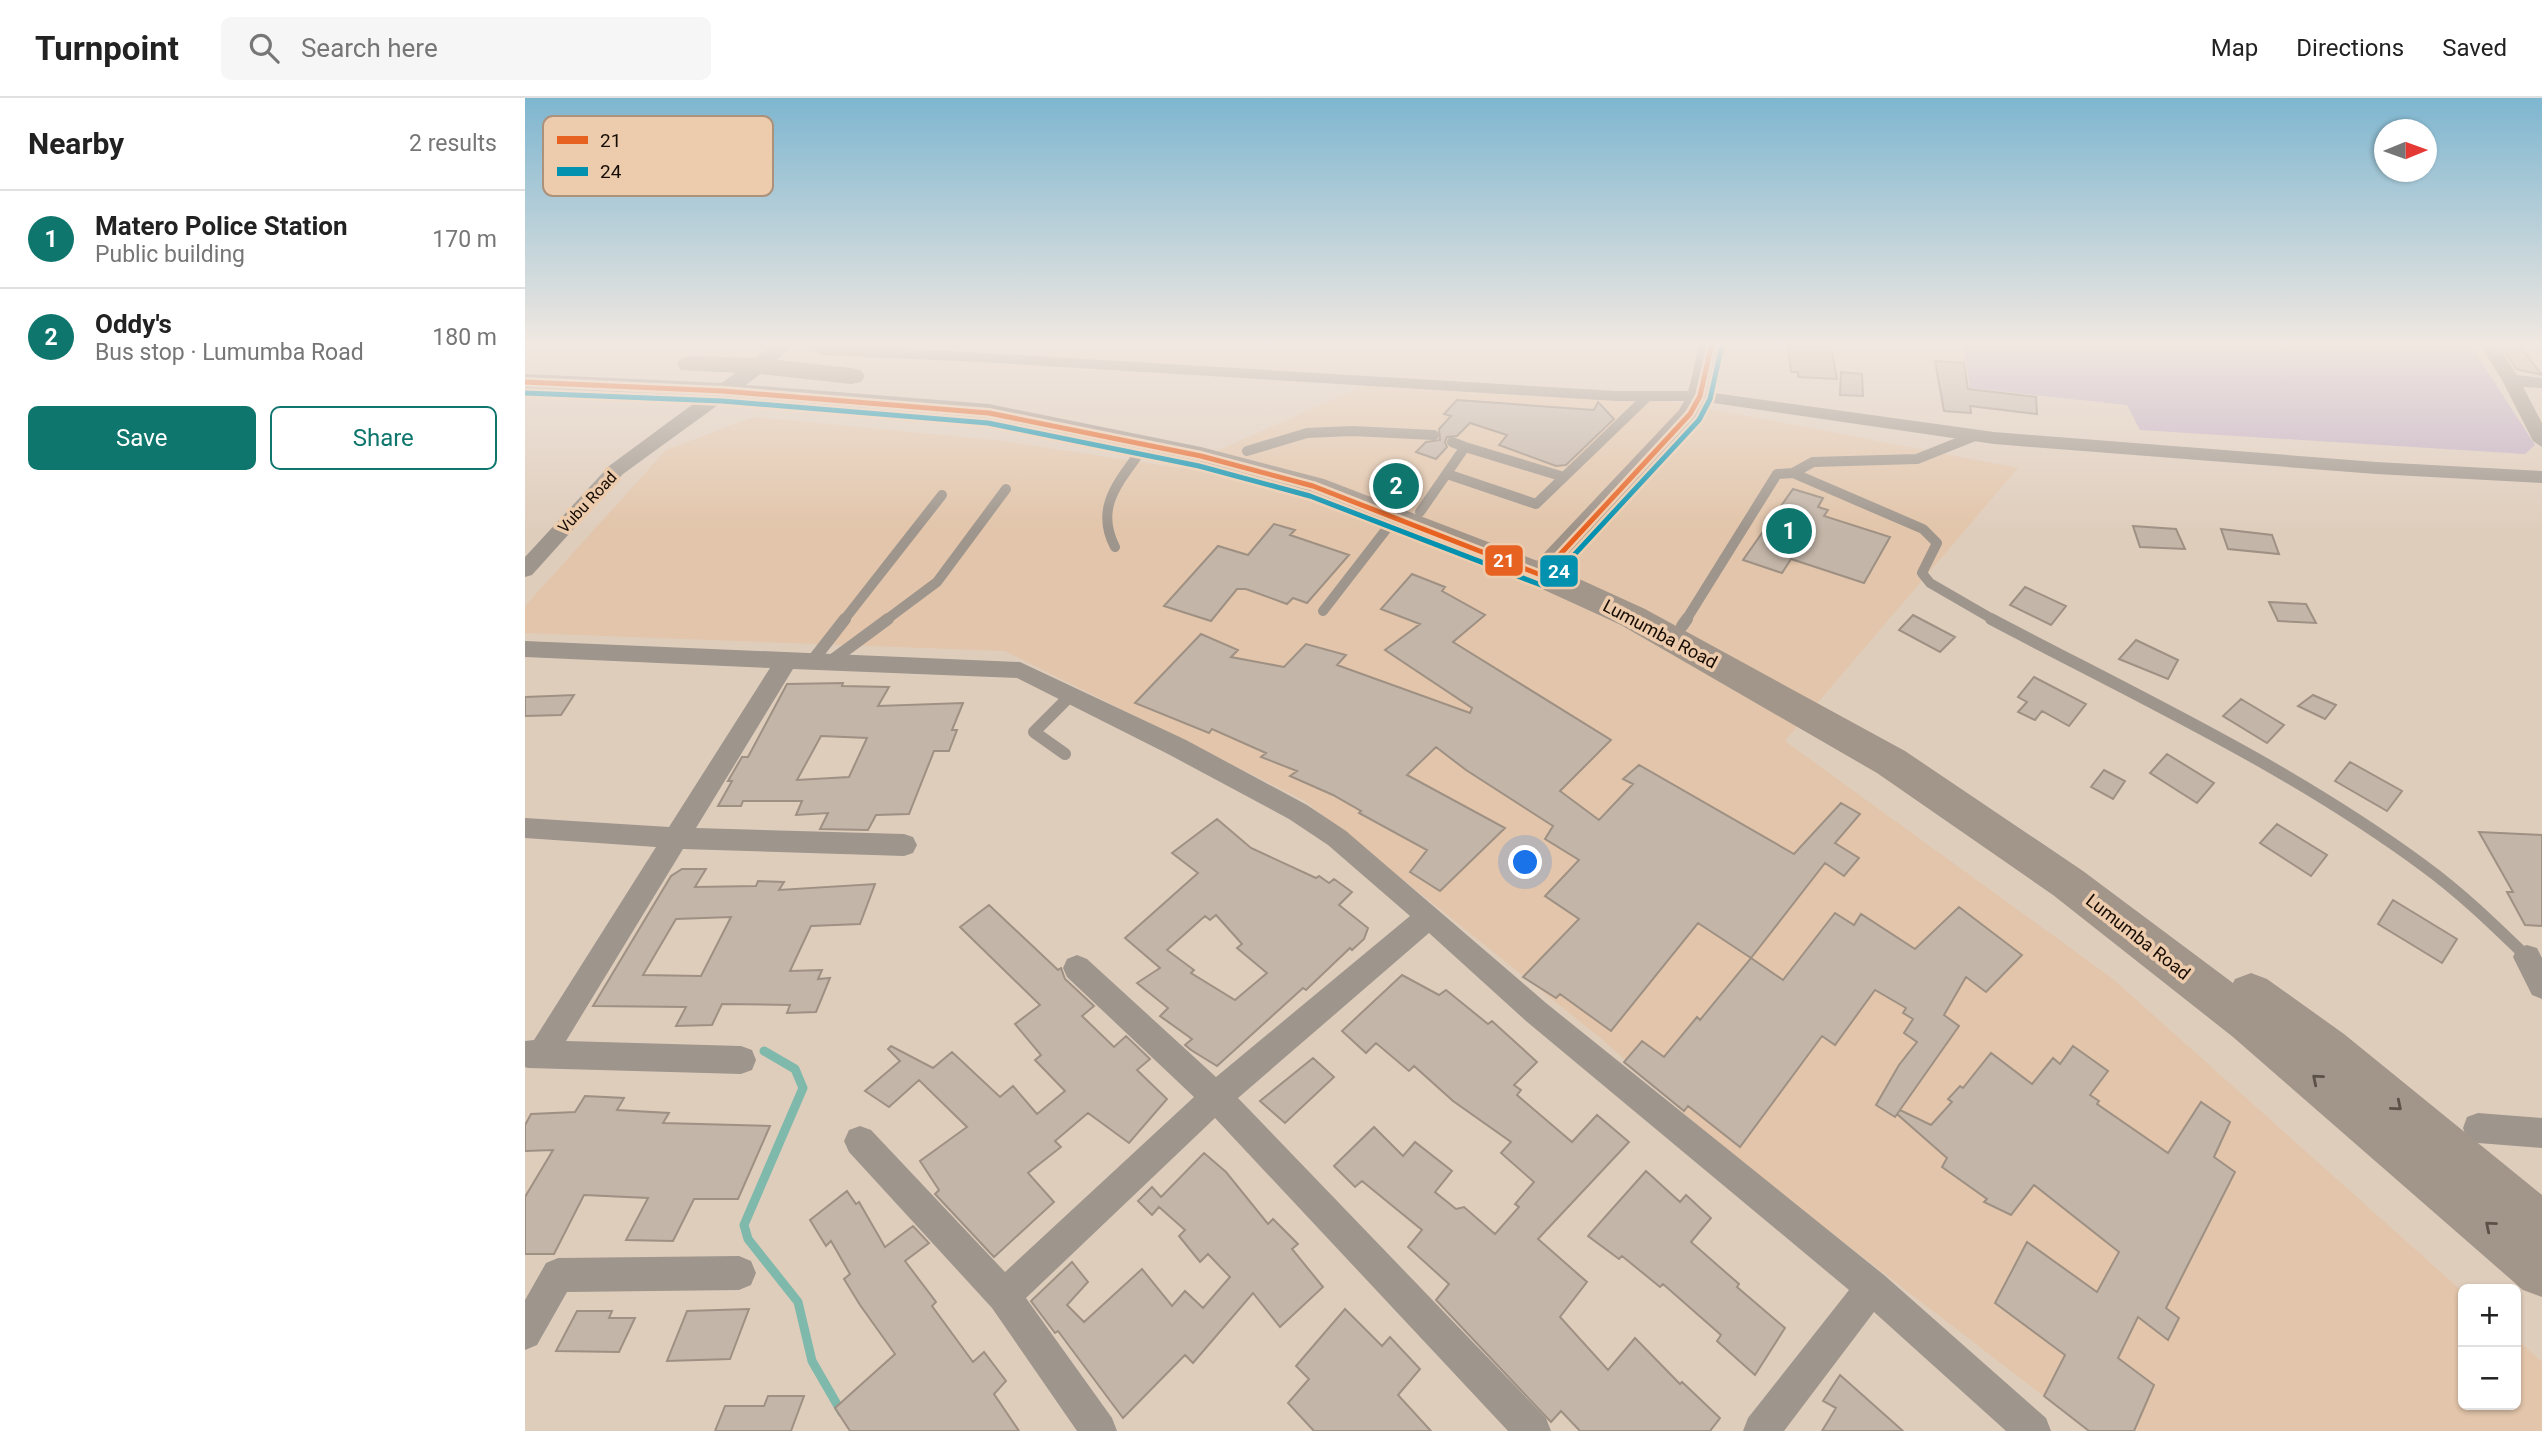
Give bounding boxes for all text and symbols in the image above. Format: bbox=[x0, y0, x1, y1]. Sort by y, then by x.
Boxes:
search box bbox=[221, 17, 711, 80]
text: Turnpoint bbox=[35, 29, 179, 68]
icon: search bbox=[245, 29, 283, 67]
text: Search here bbox=[301, 33, 438, 63]
text: Map bbox=[2211, 34, 2258, 62]
text: Directions bbox=[2296, 34, 2404, 62]
text: Saved bbox=[2442, 34, 2507, 62]
legend bbox=[543, 116, 773, 196]
north arrow bbox=[2374, 119, 2437, 182]
text: Nearby bbox=[28, 126, 124, 161]
text: 21 bbox=[600, 129, 621, 152]
text: 2 results bbox=[409, 130, 497, 157]
text: 24 bbox=[600, 160, 622, 183]
text: Matero Police Station bbox=[95, 211, 348, 241]
text: 1 bbox=[44, 226, 58, 253]
text: 170 m bbox=[432, 226, 497, 253]
text: Public building bbox=[95, 241, 245, 268]
text: Oddy's bbox=[95, 309, 172, 339]
text: 2 bbox=[44, 324, 58, 351]
text: 180 m bbox=[432, 324, 497, 351]
text: Bus stop · Lumumba Road bbox=[95, 339, 364, 366]
button: Save bbox=[28, 406, 256, 470]
button: Share bbox=[270, 406, 497, 470]
pin: 2 bbox=[1373, 460, 1419, 512]
street label: Vubu Road bbox=[554, 468, 621, 537]
pin: 1 bbox=[1766, 505, 1812, 557]
line badge: 21 bbox=[1484, 544, 1524, 577]
text: 21 bbox=[1493, 549, 1515, 572]
line badge: 24 bbox=[1539, 554, 1579, 588]
text: 24 bbox=[1548, 560, 1570, 583]
street label: Lumumba Road bbox=[1600, 595, 1721, 672]
your location bbox=[1508, 845, 1542, 879]
street label: Lumumba Road bbox=[2082, 889, 2195, 984]
one-way arrow bbox=[2312, 1075, 2325, 1087]
one-way arrow bbox=[2389, 1098, 2401, 1111]
one-way arrow bbox=[2486, 1222, 2499, 1234]
map controls bbox=[2458, 1284, 2521, 1410]
button: + bbox=[2458, 1284, 2521, 1347]
button: − bbox=[2458, 1347, 2521, 1410]

